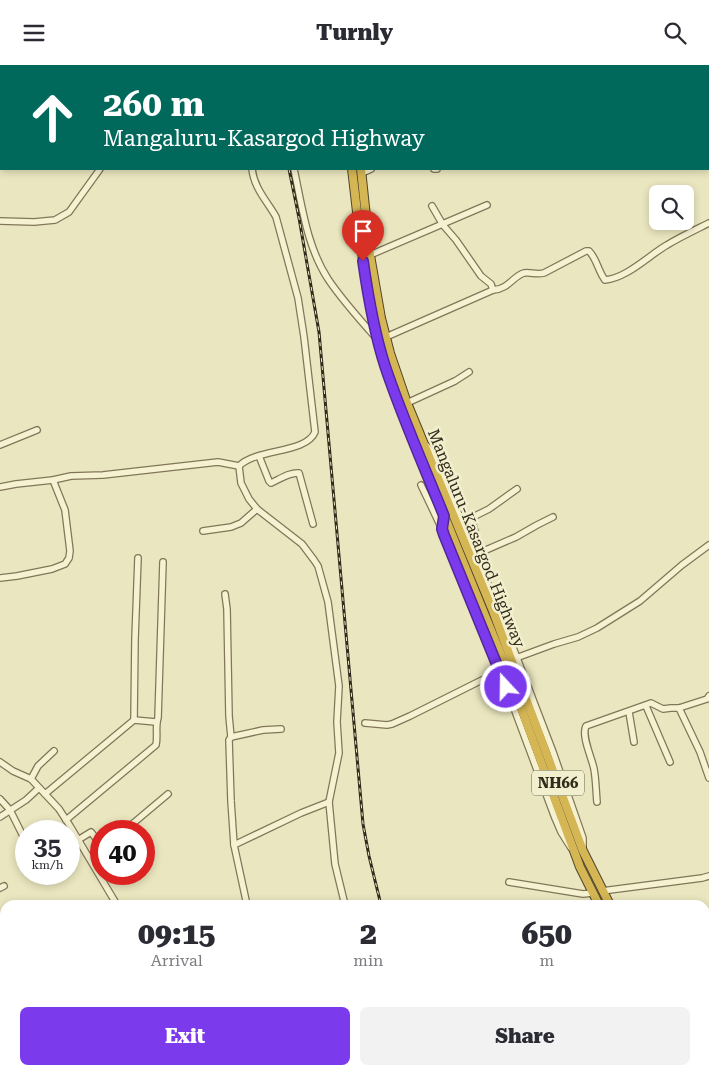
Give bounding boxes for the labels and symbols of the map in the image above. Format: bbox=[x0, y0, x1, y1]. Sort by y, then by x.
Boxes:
pin bbox=[342, 210, 384, 261]
street label: Mangaluru-Kasargod Highway bbox=[424, 426, 529, 651]
position arrow bbox=[479, 660, 531, 712]
road number: NH66 bbox=[532, 771, 584, 795]
speed limit sign: 40 bbox=[90, 820, 155, 885]

